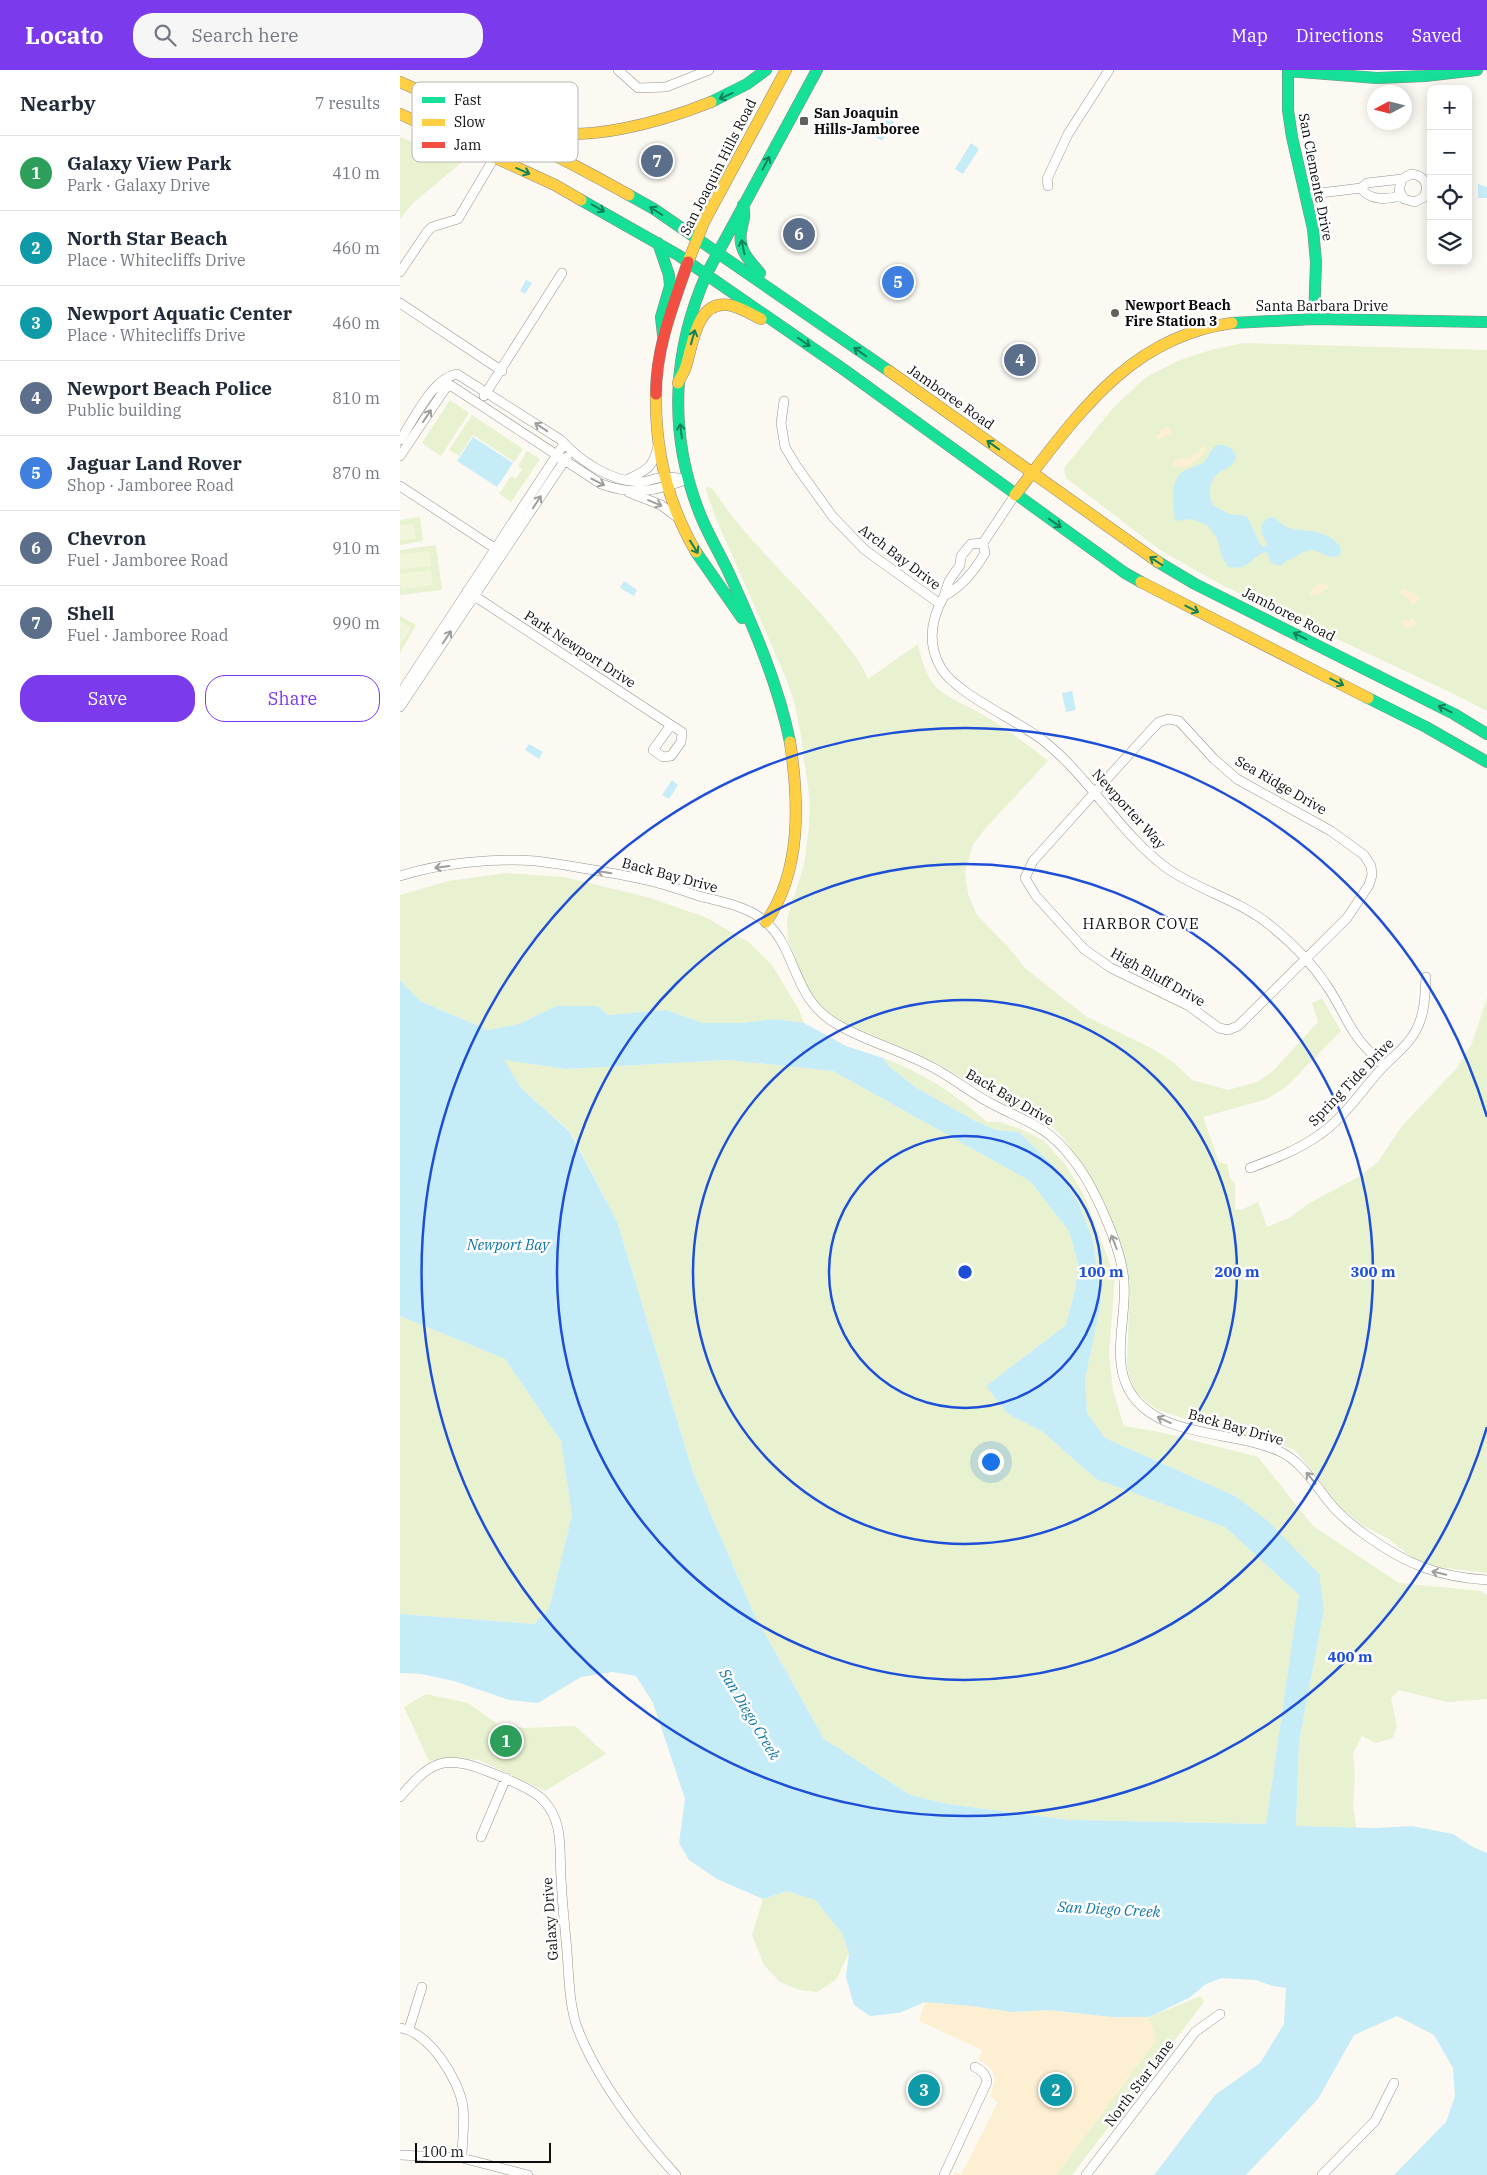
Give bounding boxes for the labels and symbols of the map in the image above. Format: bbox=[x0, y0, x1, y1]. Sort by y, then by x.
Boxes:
legend bbox=[412, 82, 578, 162]
north arrow bbox=[1367, 85, 1412, 130]
text: Fast bbox=[454, 91, 482, 109]
one-way arrow bbox=[719, 91, 734, 101]
street label: San Joaquin Hills Road bbox=[676, 95, 761, 238]
place label: San Joaquin Hills-Jamboree bbox=[814, 104, 920, 138]
street label: San Clemente Drive bbox=[1295, 112, 1337, 242]
text: Slow bbox=[454, 113, 485, 131]
marker: San Joaquin Hills-Jamboree bbox=[798, 115, 810, 127]
text: Jam bbox=[454, 136, 481, 154]
pin: 7 bbox=[641, 142, 673, 180]
one-way arrow bbox=[761, 155, 771, 170]
one-way arrow bbox=[516, 167, 531, 177]
one-way arrow bbox=[590, 204, 604, 214]
one-way arrow bbox=[650, 205, 664, 215]
pin: 6 bbox=[783, 215, 815, 253]
one-way arrow bbox=[738, 239, 747, 255]
pin: 5 bbox=[882, 263, 914, 301]
place label: Newport Beach Fire Station 3 bbox=[1125, 296, 1231, 330]
street label: Santa Barbara Drive bbox=[1256, 297, 1388, 315]
marker: Newport Beach Fire Station 3 bbox=[1109, 307, 1121, 319]
one-way arrow bbox=[689, 330, 699, 346]
one-way arrow bbox=[797, 337, 811, 347]
pin: 4 bbox=[1004, 341, 1036, 379]
one-way arrow bbox=[853, 347, 867, 357]
street label: Jamboree Road bbox=[904, 360, 998, 434]
one-way arrow bbox=[422, 409, 432, 423]
one-way arrow bbox=[534, 422, 548, 432]
one-way arrow bbox=[676, 424, 686, 440]
one-way arrow bbox=[986, 440, 1000, 450]
one-way arrow bbox=[590, 478, 605, 487]
one-way arrow bbox=[532, 495, 542, 509]
one-way arrow bbox=[647, 499, 662, 509]
one-way arrow bbox=[1047, 518, 1061, 528]
street label: Arch Bay Drive bbox=[855, 520, 945, 594]
one-way arrow bbox=[690, 540, 700, 554]
one-way arrow bbox=[1149, 555, 1163, 566]
street label: Jamboree Road bbox=[1240, 583, 1339, 645]
one-way arrow bbox=[1184, 605, 1199, 614]
street label: Park Newport Drive bbox=[521, 606, 639, 692]
one-way arrow bbox=[442, 630, 452, 644]
one-way arrow bbox=[1292, 631, 1307, 641]
one-way arrow bbox=[1329, 678, 1344, 687]
one-way arrow bbox=[1438, 704, 1453, 713]
street label: Sea Ridge Drive bbox=[1232, 752, 1330, 818]
street label: Newporter Way bbox=[1088, 765, 1170, 853]
street label: Back Bay Drive bbox=[620, 854, 720, 896]
one-way arrow bbox=[434, 862, 450, 872]
one-way arrow bbox=[596, 867, 612, 877]
district label: HARBOR COVE bbox=[1082, 914, 1200, 933]
street label: High Bluff Drive bbox=[1108, 944, 1208, 1010]
street label: Spring Tide Drive bbox=[1304, 1034, 1398, 1130]
street label: Back Bay Drive bbox=[963, 1065, 1057, 1129]
water label: Newport Bay bbox=[466, 1235, 550, 1254]
one-way arrow bbox=[1109, 1235, 1118, 1250]
text: 100 m bbox=[1078, 1262, 1124, 1281]
text: 200 m bbox=[1214, 1262, 1260, 1281]
text: 300 m bbox=[1350, 1262, 1396, 1281]
centre of rings bbox=[956, 1263, 974, 1281]
street label: Back Bay Drive bbox=[1186, 1405, 1286, 1449]
one-way arrow bbox=[1156, 1414, 1171, 1424]
your location bbox=[978, 1449, 1004, 1475]
one-way arrow bbox=[1306, 1472, 1317, 1485]
one-way arrow bbox=[1431, 1568, 1447, 1577]
text: 400 m bbox=[1327, 1647, 1373, 1666]
water label: San Diego Creek bbox=[715, 1664, 785, 1763]
pin: 1 bbox=[490, 1722, 522, 1760]
street label: Galaxy Drive bbox=[538, 1877, 562, 1961]
water label: San Diego Creek bbox=[1056, 1897, 1161, 1921]
street label: North Star Lane bbox=[1100, 2036, 1178, 2130]
pin: 3 bbox=[908, 2071, 940, 2109]
pin: 2 bbox=[1040, 2071, 1072, 2109]
scale bar bbox=[415, 2140, 551, 2163]

